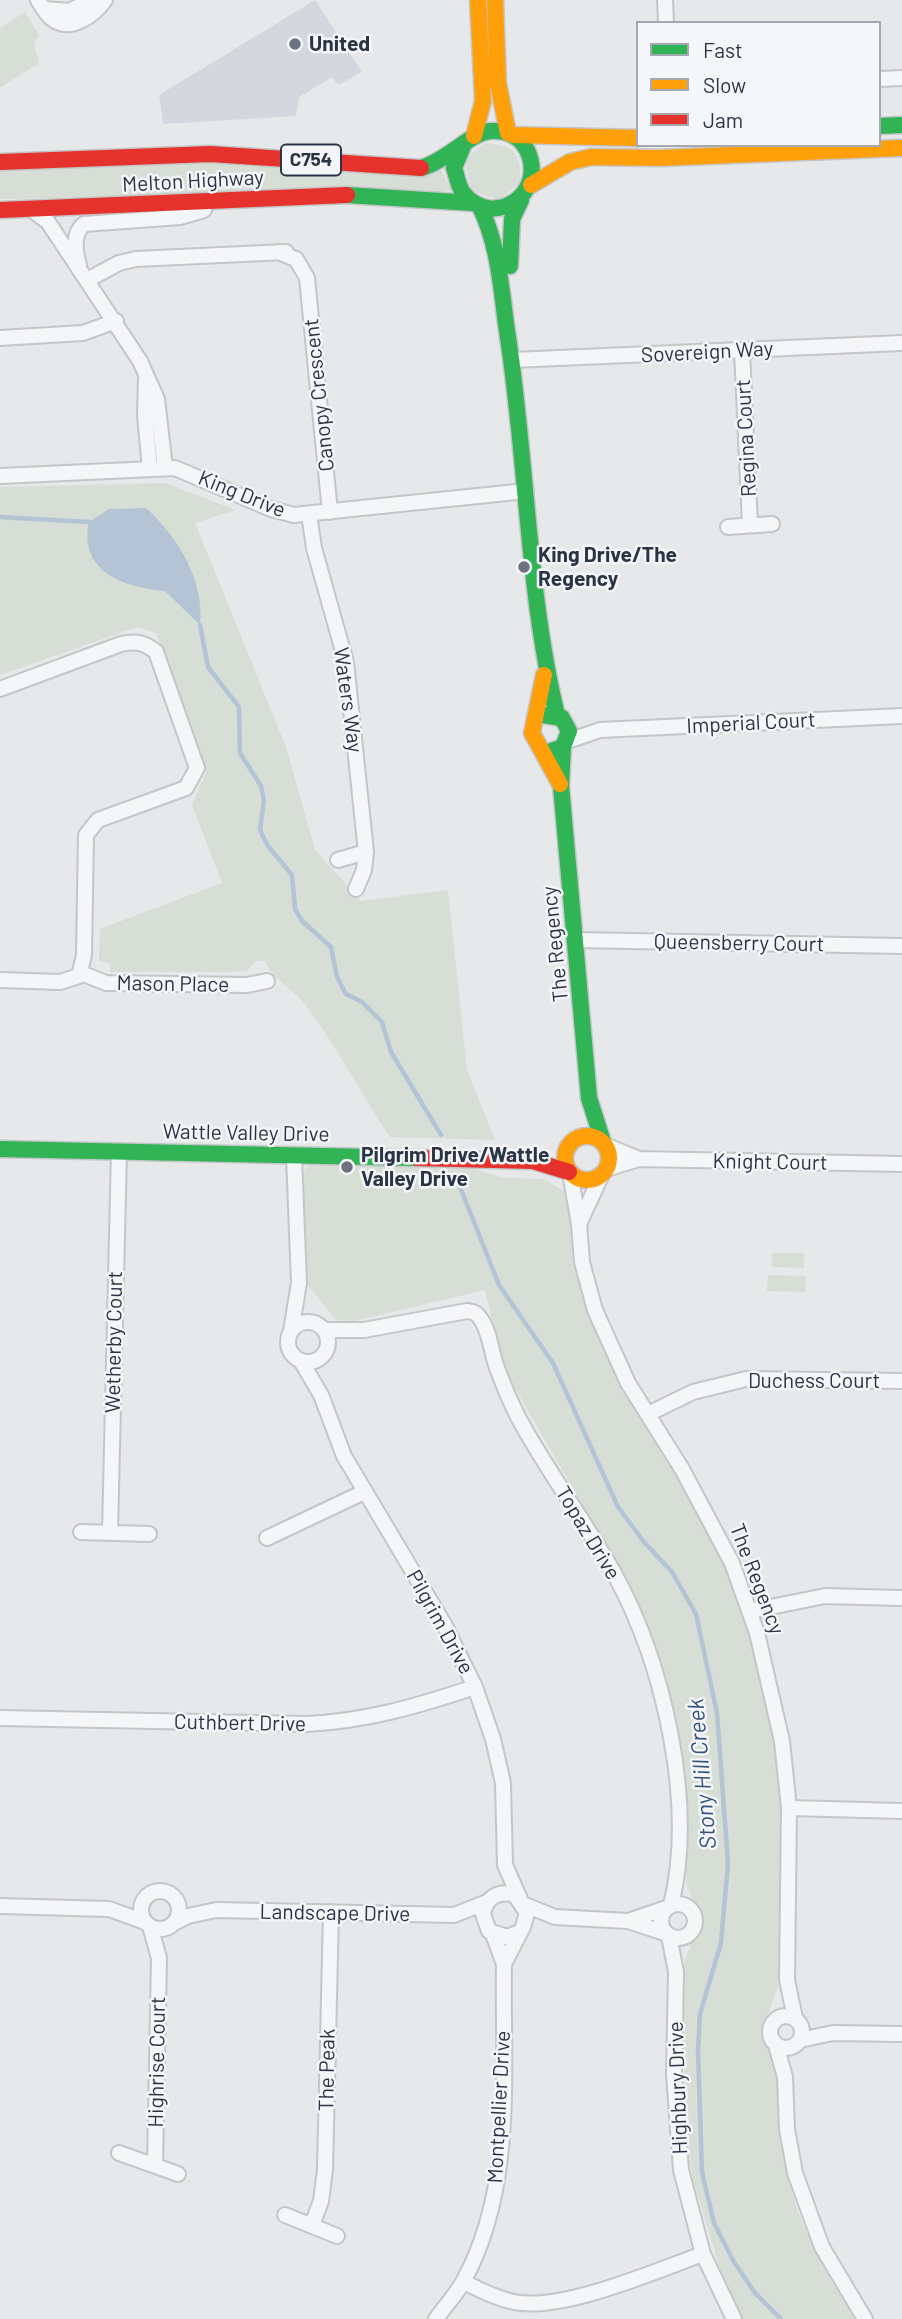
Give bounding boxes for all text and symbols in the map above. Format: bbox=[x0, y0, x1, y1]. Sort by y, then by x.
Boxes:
legend bbox=[636, 21, 881, 147]
place label: United bbox=[309, 31, 370, 57]
marker: United bbox=[287, 36, 303, 52]
text: Fast bbox=[703, 37, 743, 62]
text: Slow bbox=[703, 72, 746, 97]
text: Jam bbox=[703, 107, 743, 132]
road number: C754 bbox=[281, 144, 341, 176]
street label: Melton Highway bbox=[121, 165, 265, 197]
street label: Canopy Crescent bbox=[298, 317, 340, 473]
street label: Sovereign Way bbox=[640, 336, 774, 368]
street label: Regina Court bbox=[730, 379, 762, 497]
street label: King Drive bbox=[195, 465, 289, 523]
place label: King Drive/The Regency bbox=[538, 542, 677, 592]
marker: King Drive/The Regency bbox=[516, 559, 532, 575]
street label: Waters Way bbox=[328, 646, 368, 754]
street label: Imperial Court bbox=[686, 707, 816, 739]
street label: The Regency bbox=[536, 885, 574, 1003]
street label: Queensberry Court bbox=[654, 929, 824, 957]
street label: Mason Place bbox=[116, 970, 230, 998]
street label: Wattle Valley Drive bbox=[162, 1119, 330, 1147]
place label: Pilgrim Drive/Wattle Valley Drive bbox=[361, 1142, 549, 1192]
street label: Knight Court bbox=[712, 1148, 828, 1176]
marker: Pilgrim Drive/Wattle Valley Drive bbox=[339, 1159, 355, 1175]
street label: Wetherby Court bbox=[100, 1271, 128, 1413]
street label: Duchess Court bbox=[748, 1368, 880, 1394]
street label: Topaz Drive bbox=[550, 1482, 626, 1584]
street label: The Regency bbox=[724, 1520, 790, 1638]
street label: Pilgrim Drive bbox=[401, 1566, 479, 1678]
water label: Stony Hill Creek bbox=[682, 1698, 722, 1850]
street label: Cuthbert Drive bbox=[174, 1709, 306, 1737]
street label: Landscape Drive bbox=[259, 1899, 411, 1927]
street label: Highrise Court bbox=[143, 1996, 171, 2128]
street label: Highbury Drive bbox=[663, 2021, 693, 2155]
street label: The Peak bbox=[314, 2028, 340, 2112]
street label: Montpellier Drive bbox=[482, 2030, 516, 2184]

